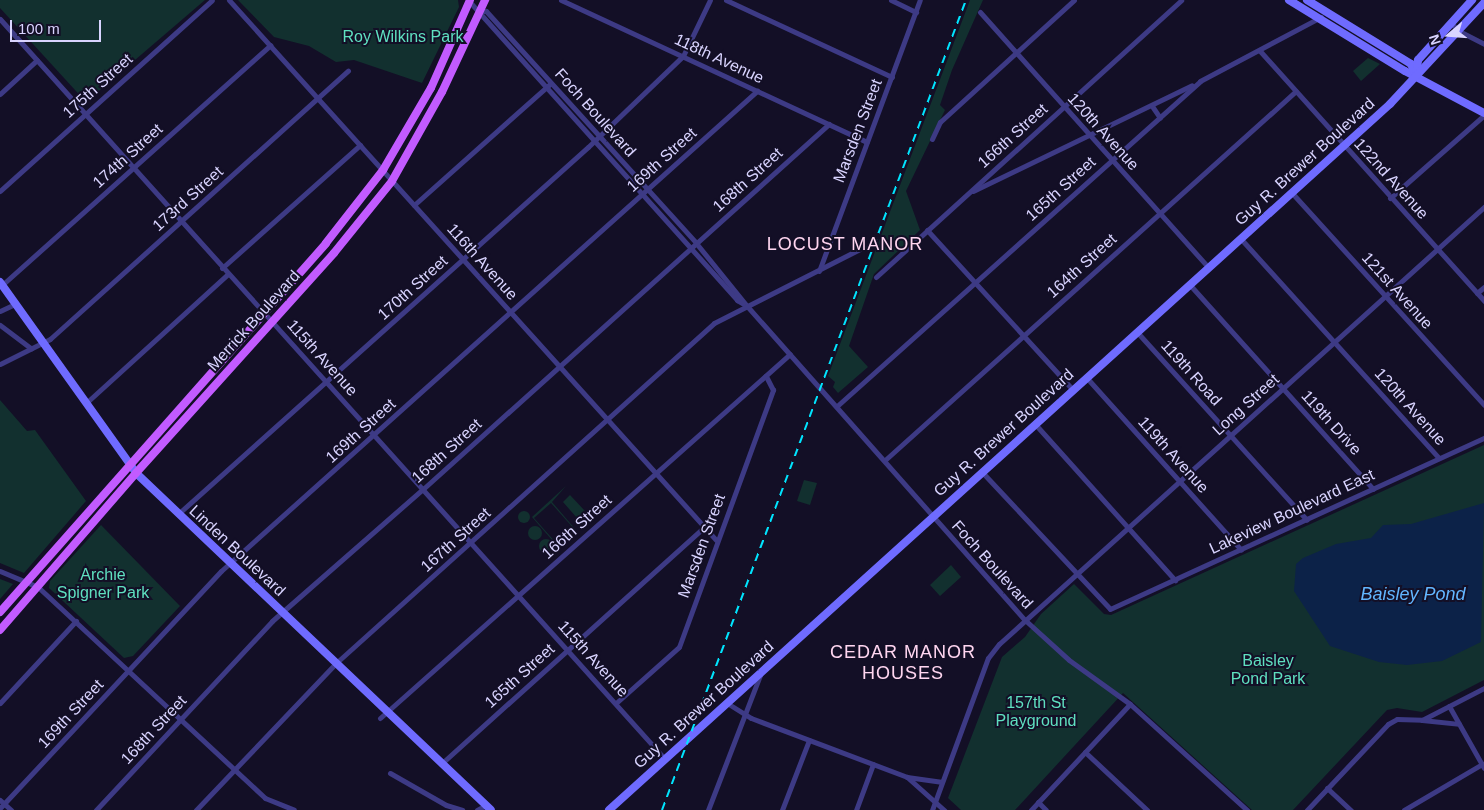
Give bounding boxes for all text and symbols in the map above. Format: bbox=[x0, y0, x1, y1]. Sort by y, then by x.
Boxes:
scale bar bbox=[12, 10, 104, 42]
north arrow bbox=[1424, 10, 1474, 60]
text: 100 m bbox=[18, 20, 60, 37]
park label: Roy Wilkins Park bbox=[343, 27, 463, 47]
street label: 118th Avenue bbox=[671, 30, 767, 88]
text: N bbox=[1426, 32, 1444, 47]
street label: 175th Street bbox=[59, 50, 137, 122]
street label: Foch Boulevard bbox=[550, 65, 640, 161]
street label: Marsden Street bbox=[829, 77, 887, 185]
street label: 120th Avenue bbox=[1063, 89, 1143, 175]
street label: Guy R. Brewer Boulevard bbox=[1231, 94, 1379, 230]
street label: 166th Street bbox=[974, 100, 1052, 172]
street label: 174th Street bbox=[89, 120, 167, 192]
street label: 169th Street bbox=[623, 124, 701, 196]
street label: 122nd Avenue bbox=[1349, 134, 1433, 224]
street label: 168th Street bbox=[709, 144, 787, 216]
street label: 165th Street bbox=[1022, 153, 1100, 225]
street label: 173rd Street bbox=[149, 162, 227, 236]
street label: 116th Avenue bbox=[442, 219, 522, 305]
street label: 164th Street bbox=[1043, 230, 1121, 302]
district label: LOCUST MANOR bbox=[765, 233, 925, 255]
street label: 121st Avenue bbox=[1357, 248, 1437, 334]
street label: 170th Street bbox=[374, 252, 452, 324]
street label: Merrick Boulevard bbox=[204, 267, 304, 375]
street label: 115th Avenue bbox=[282, 315, 362, 401]
street label: 119th Road bbox=[1157, 336, 1225, 410]
street label: 120th Avenue bbox=[1370, 364, 1450, 450]
street label: Guy R. Brewer Boulevard bbox=[930, 365, 1078, 501]
street label: Long Street bbox=[1209, 370, 1283, 440]
street label: 119th Drive bbox=[1297, 387, 1365, 459]
street label: 169th Street bbox=[322, 395, 400, 467]
street label: 119th Avenue bbox=[1133, 412, 1213, 498]
street label: 168th Street bbox=[408, 415, 486, 487]
street label: Lakeview Boulevard East bbox=[1207, 465, 1377, 559]
street label: 166th Street bbox=[538, 491, 616, 563]
street label: Marsden Street bbox=[674, 491, 730, 601]
street label: Linden Boulevard bbox=[185, 502, 289, 600]
street label: 167th Street bbox=[417, 504, 495, 576]
street label: Foch Boulevard bbox=[947, 517, 1037, 613]
park label: Archie Spigner Park bbox=[57, 565, 149, 603]
water label: Baisley Pond bbox=[1360, 583, 1466, 605]
street label: 115th Avenue bbox=[553, 616, 633, 702]
street label: Guy R. Brewer Boulevard bbox=[630, 637, 778, 773]
street label: 165th Street bbox=[481, 640, 559, 712]
district label: CEDAR MANOR HOUSES bbox=[829, 642, 977, 684]
park label: Baisley Pond Park bbox=[1231, 651, 1305, 689]
street label: 169th Street bbox=[34, 676, 108, 752]
street label: 168th Street bbox=[117, 692, 191, 768]
park label: 157th St Playground bbox=[996, 693, 1076, 731]

